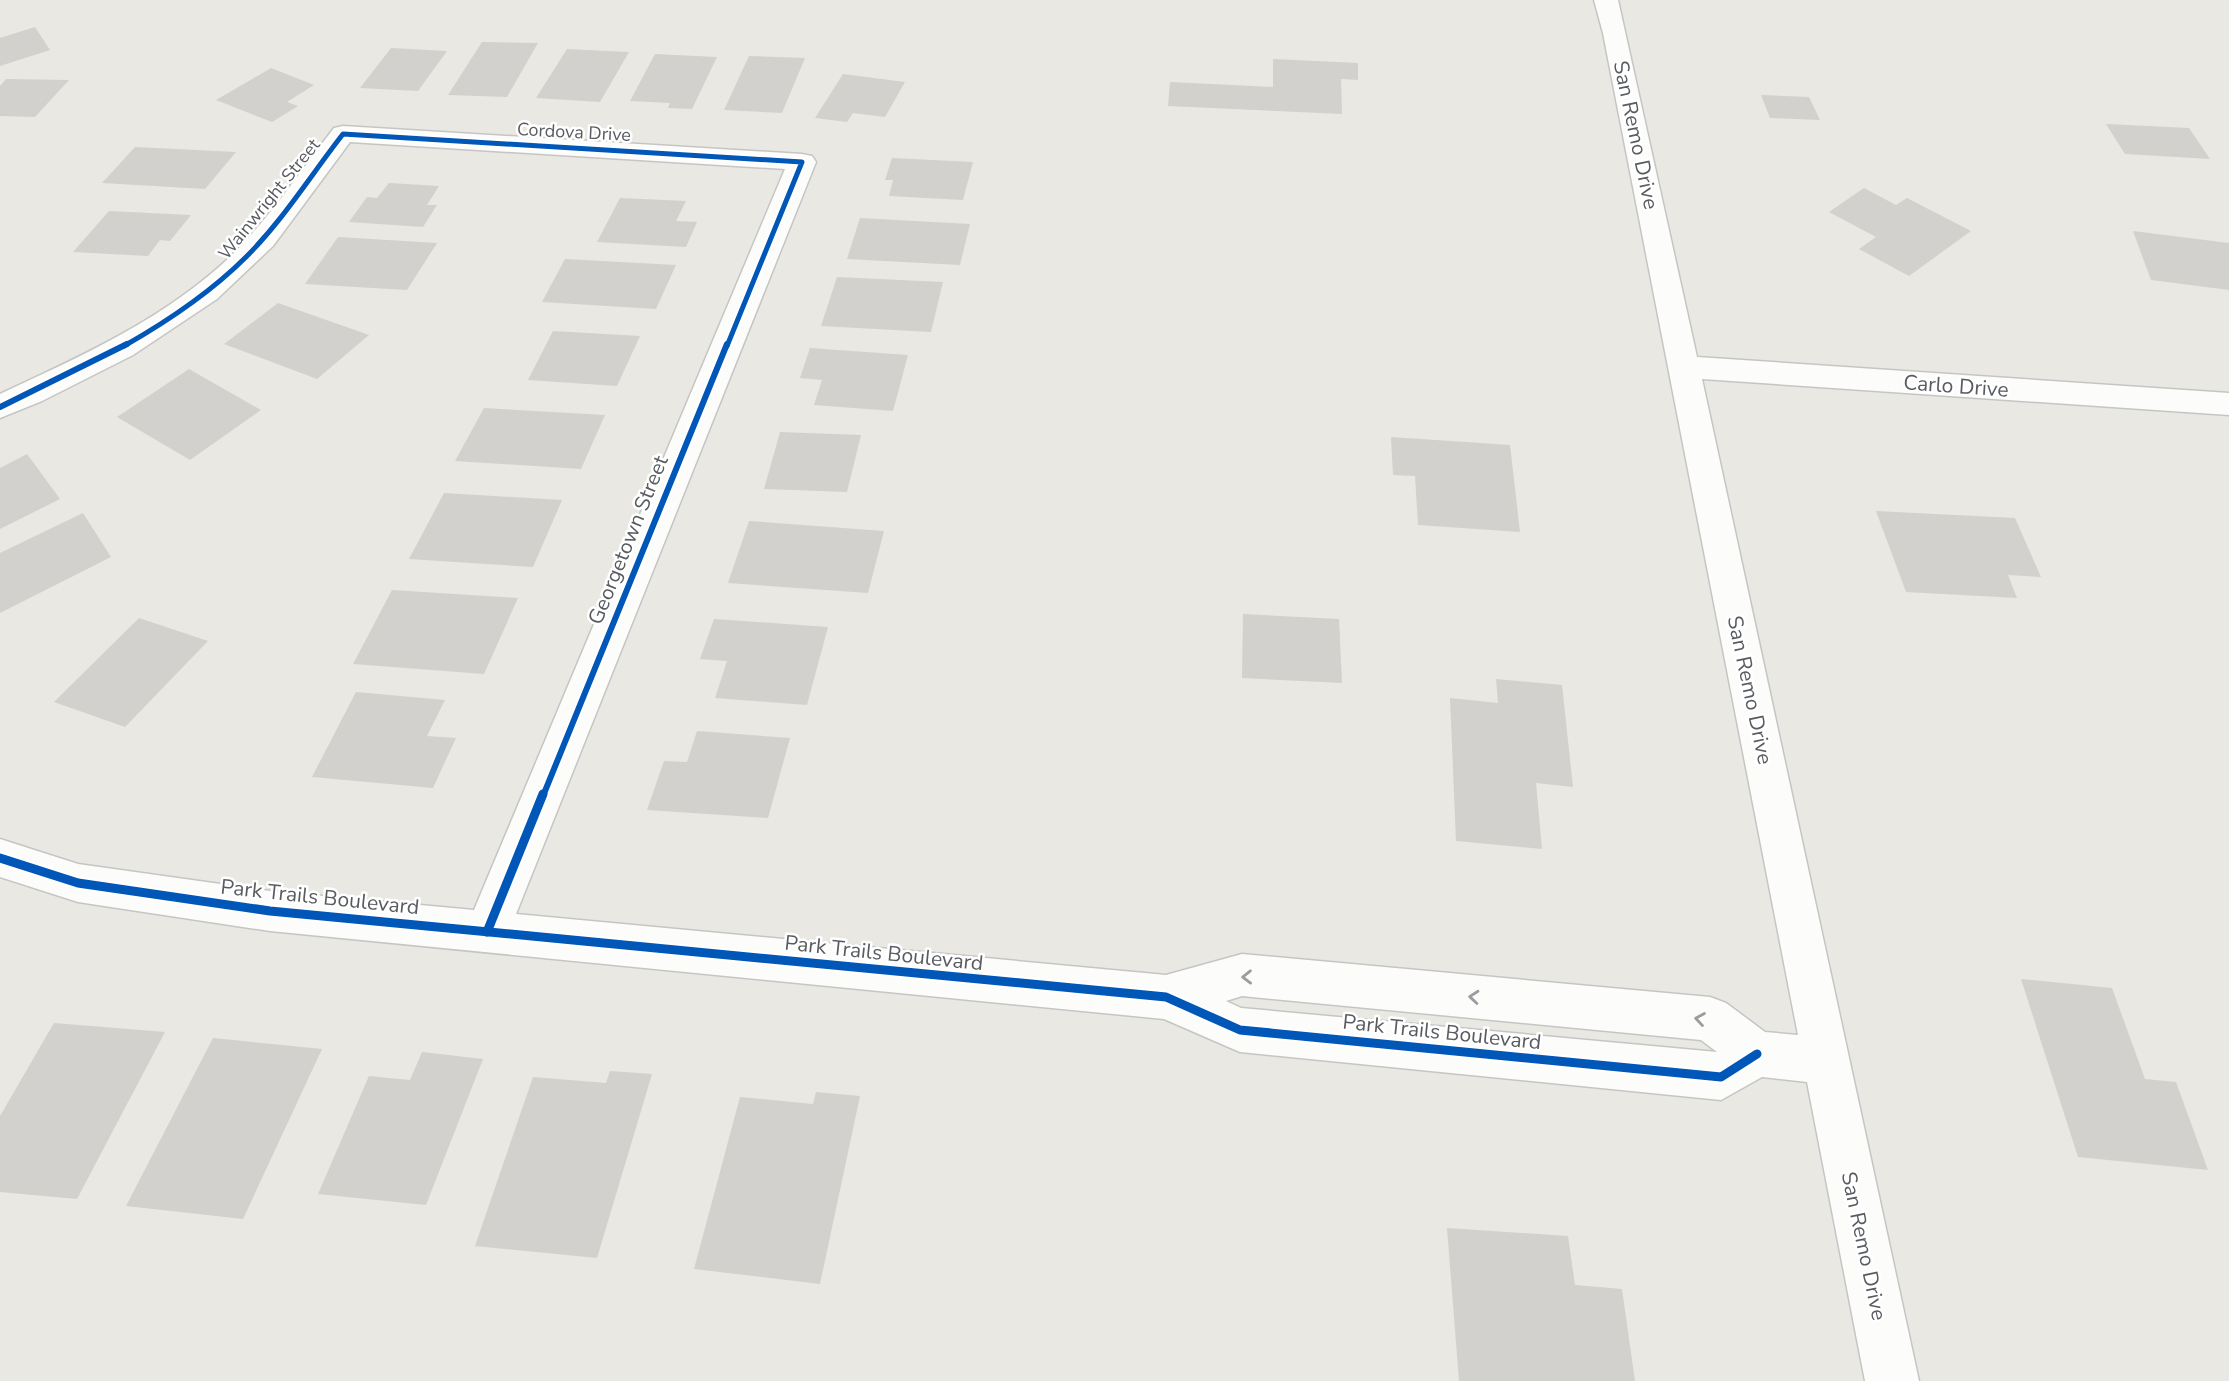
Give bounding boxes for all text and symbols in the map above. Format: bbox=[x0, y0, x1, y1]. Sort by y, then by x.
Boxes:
street label: San Remo Drive bbox=[1607, 58, 1665, 212]
street label: Cordova Drive bbox=[516, 117, 632, 147]
street label: Wainwright Street bbox=[213, 133, 326, 265]
street label: Carlo Drive bbox=[1902, 368, 2010, 404]
street label: Georgetown Street bbox=[581, 451, 675, 629]
street label: San Remo Drive bbox=[1721, 613, 1779, 767]
street label: Park Trails Boulevard bbox=[219, 873, 421, 921]
street label: Park Trails Boulevard bbox=[783, 929, 985, 977]
one-way arrow bbox=[1241, 969, 1252, 985]
one-way arrow bbox=[1468, 990, 1479, 1005]
street label: Park Trails Boulevard bbox=[1341, 1008, 1543, 1056]
one-way arrow bbox=[1694, 1012, 1706, 1027]
street label: San Remo Drive bbox=[1835, 1169, 1893, 1323]

